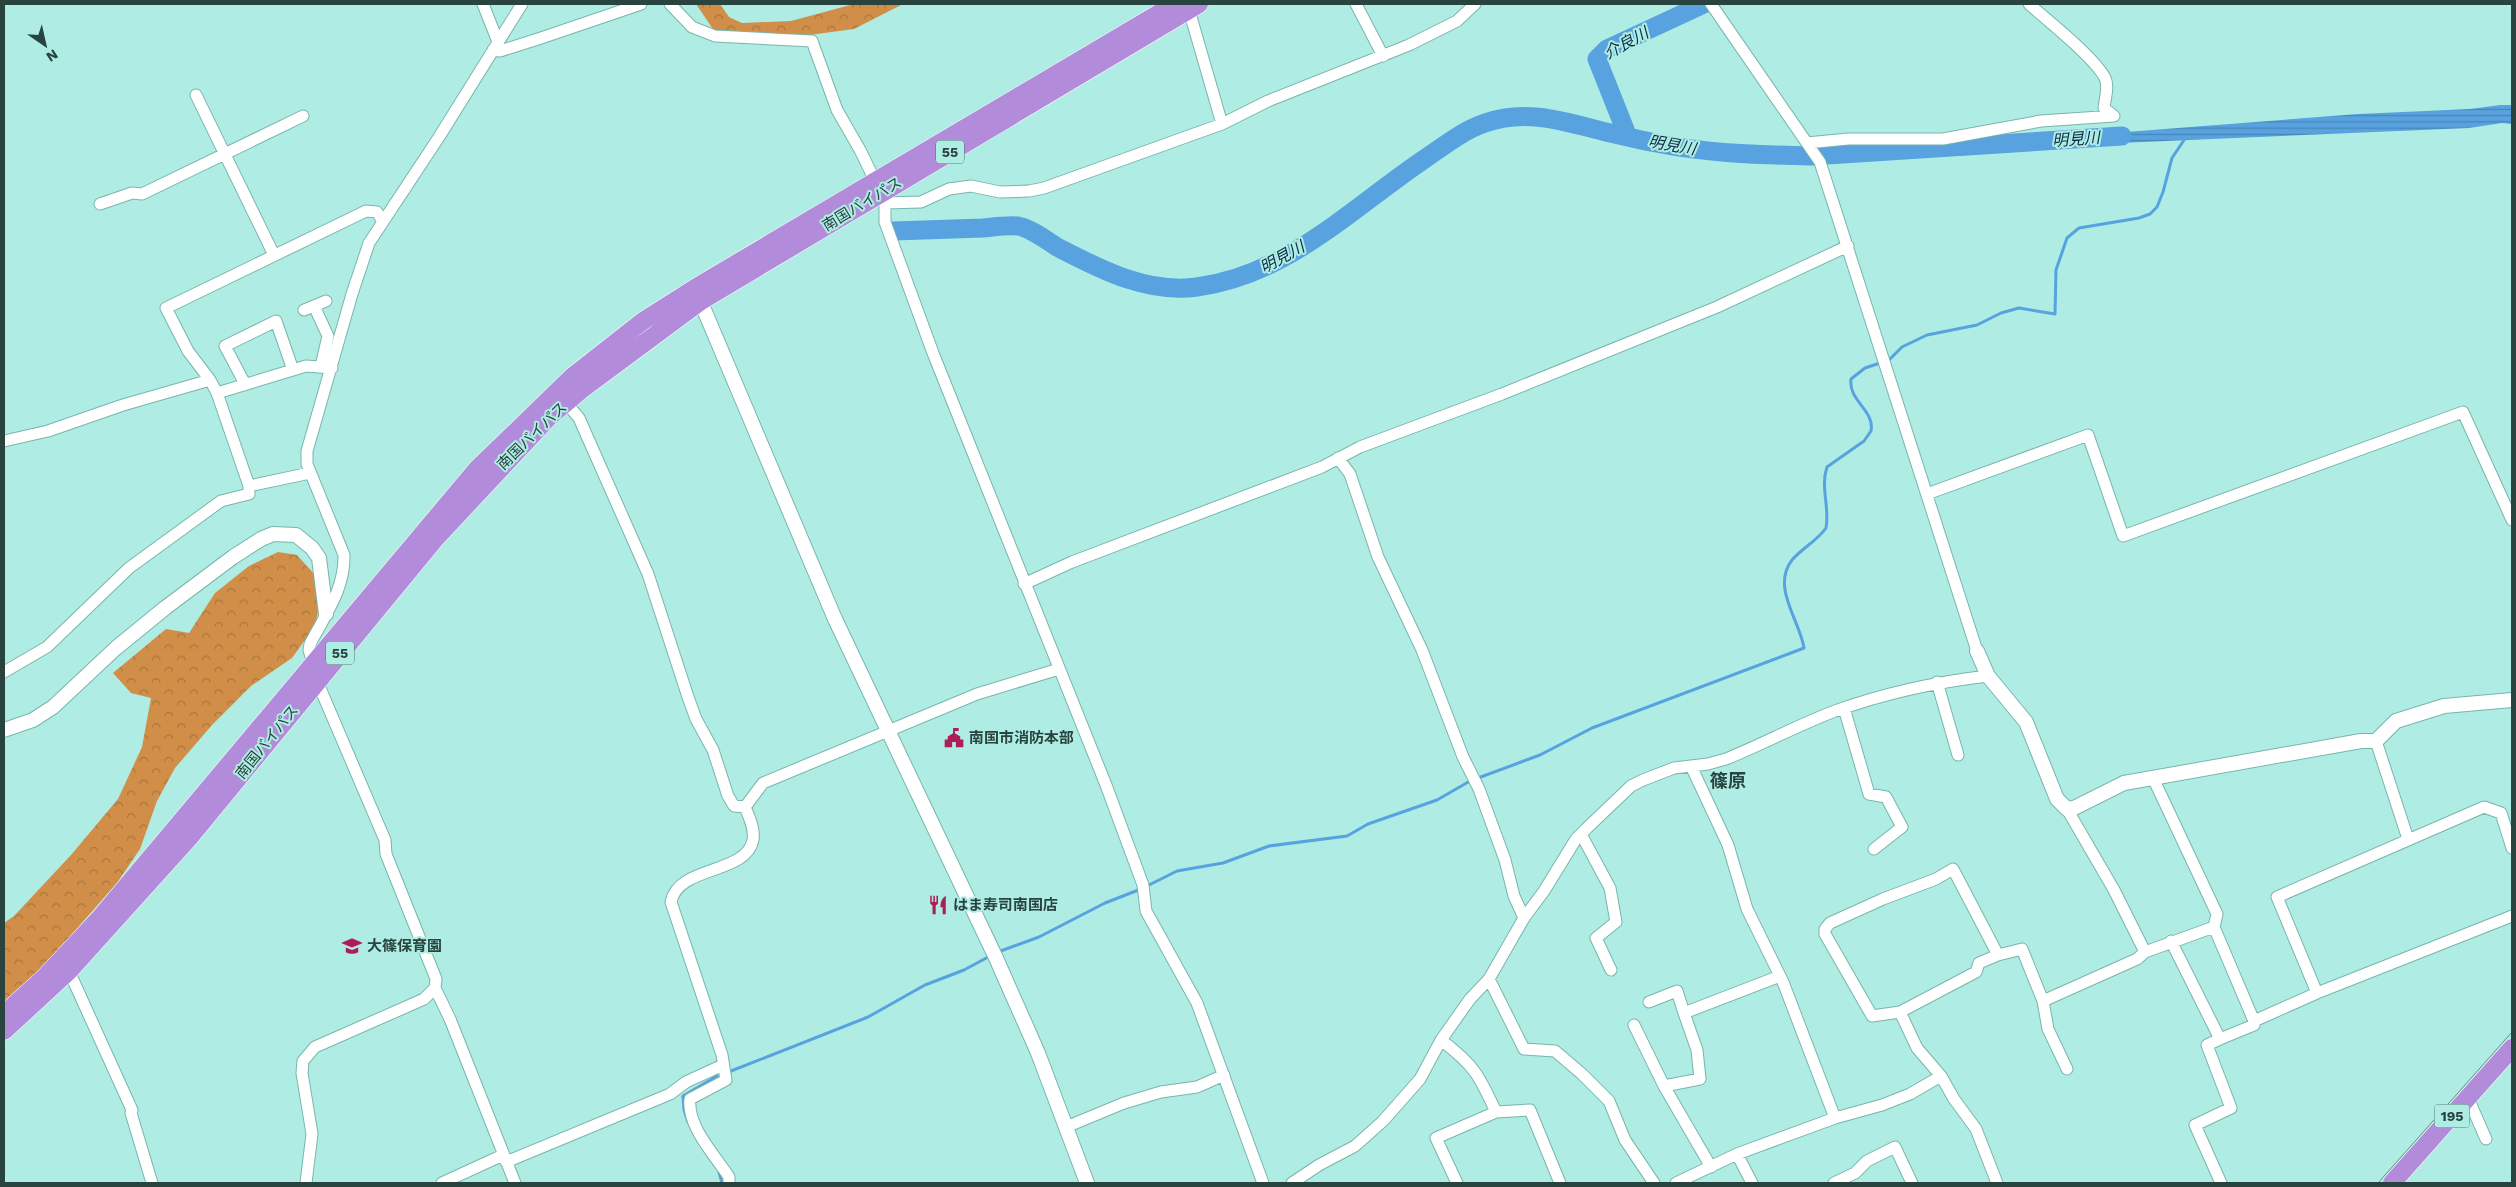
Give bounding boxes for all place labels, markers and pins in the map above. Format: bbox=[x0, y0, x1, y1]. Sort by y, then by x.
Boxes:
public building icon: 南国市消防本部 bbox=[943, 727, 965, 749]
place label: 南国市消防本部 bbox=[969, 729, 1074, 747]
restaurant icon: はま寿司南国店 bbox=[927, 894, 949, 916]
place label: はま寿司南国店 bbox=[953, 896, 1058, 914]
school or university icon: 大篠保育園 bbox=[341, 935, 363, 957]
place label: 大篠保育園 bbox=[367, 937, 442, 955]

